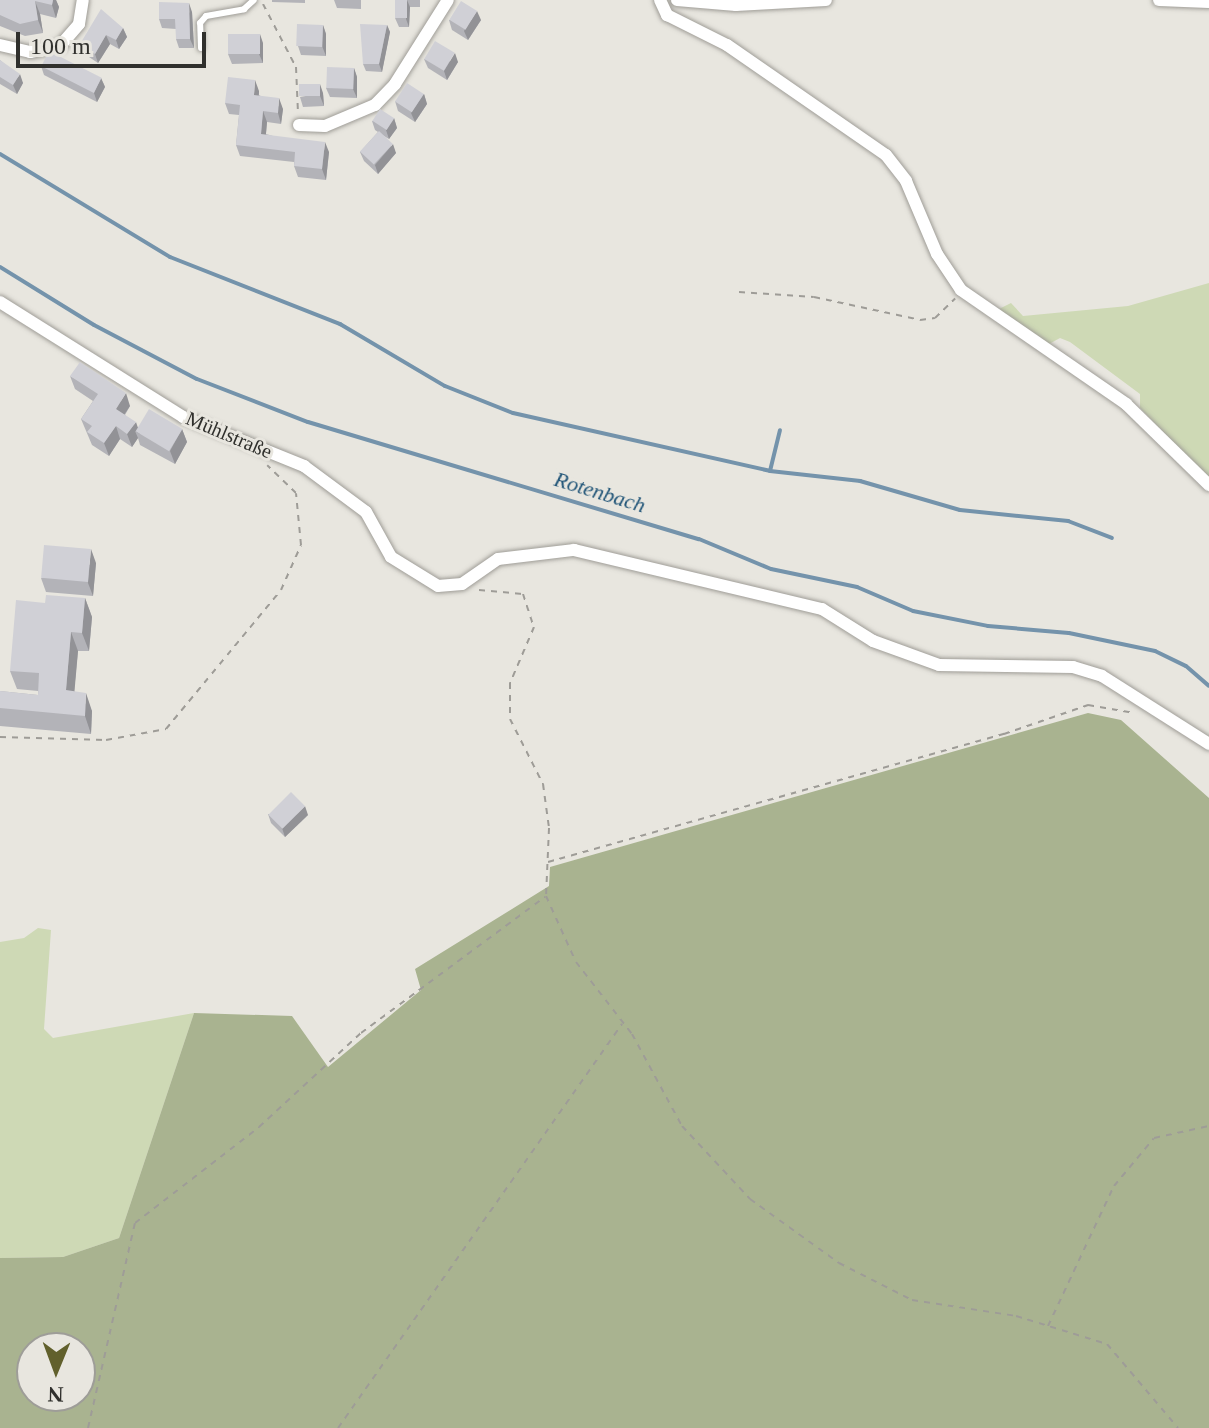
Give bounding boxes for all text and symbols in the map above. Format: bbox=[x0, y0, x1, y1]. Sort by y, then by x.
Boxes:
scale bar bbox=[20, 16, 210, 66]
text: 100 m bbox=[30, 33, 91, 59]
street label: Mühlstraße bbox=[182, 406, 276, 464]
water label: Rotenbach bbox=[551, 466, 649, 518]
north arrow bbox=[16, 1332, 96, 1412]
text: N bbox=[47, 1382, 64, 1407]

